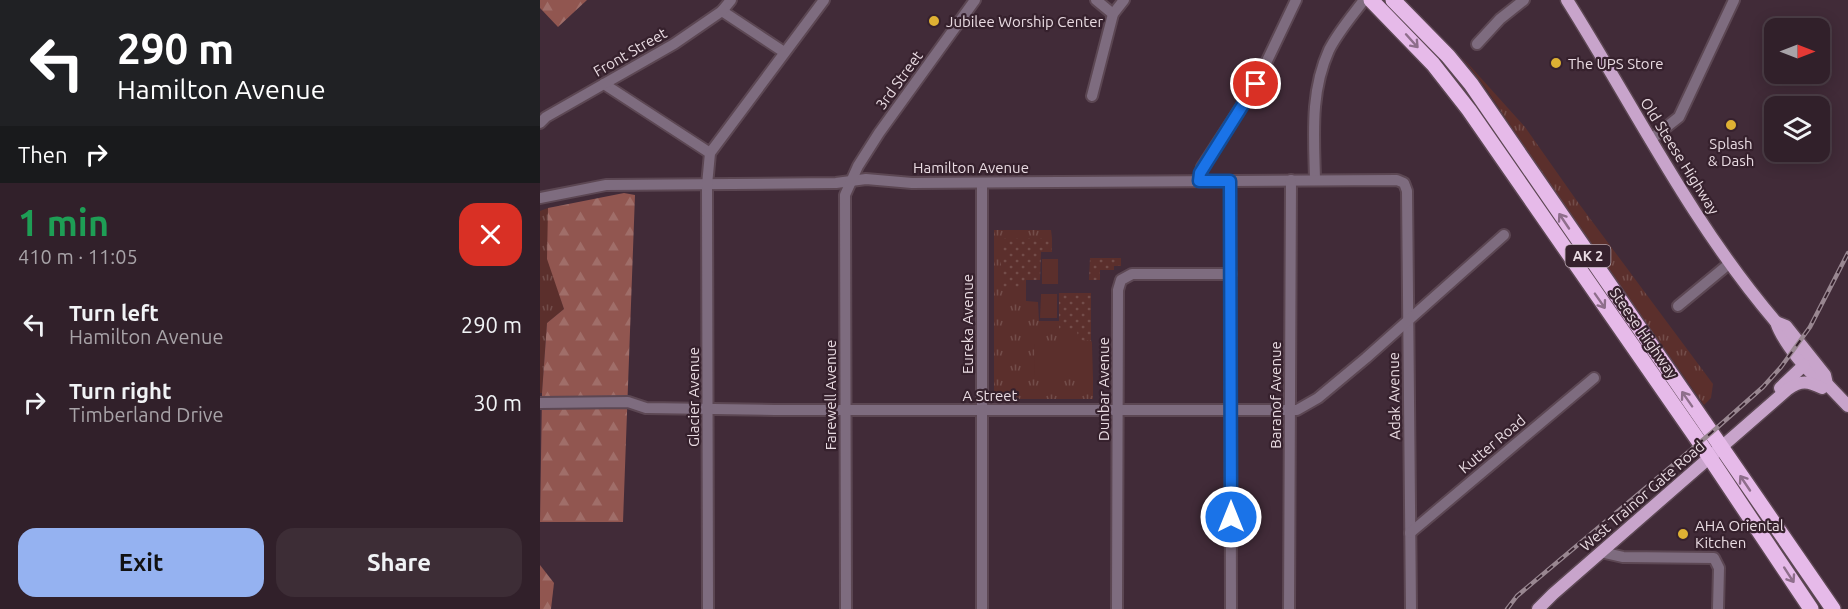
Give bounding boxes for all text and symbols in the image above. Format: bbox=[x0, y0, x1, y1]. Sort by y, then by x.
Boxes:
place label: Jubilee Worship Center bbox=[946, 13, 1104, 30]
marker: Jubilee Worship Center bbox=[927, 14, 941, 28]
north arrow bbox=[1764, 18, 1830, 84]
map controls bbox=[1764, 18, 1830, 162]
icon: left bbox=[18, 24, 96, 102]
street label: Front Street bbox=[590, 24, 670, 80]
text: 290 m bbox=[117, 25, 234, 72]
one-way arrow bbox=[1405, 33, 1419, 48]
street label: 3rd Street bbox=[872, 47, 926, 113]
place label: The UPS Store bbox=[1568, 55, 1664, 72]
marker: The UPS Store bbox=[1549, 56, 1563, 70]
pin bbox=[1230, 58, 1281, 109]
icon: arrive bbox=[1239, 67, 1272, 100]
text: Hamilton Avenue bbox=[117, 74, 326, 104]
street label: Old Steese Highway bbox=[1637, 95, 1723, 217]
button: layers bbox=[1764, 96, 1830, 162]
marker: Splash & Dash bbox=[1724, 118, 1738, 132]
place label: Splash & Dash bbox=[1708, 135, 1754, 169]
icon: right bbox=[80, 138, 113, 171]
text: Then bbox=[18, 142, 68, 167]
street label: Hamilton Avenue bbox=[913, 159, 1029, 176]
text: 1 min bbox=[18, 202, 109, 243]
button: close bbox=[459, 203, 522, 266]
one-way arrow bbox=[1558, 213, 1570, 230]
text: 410 m · 11:05 bbox=[18, 245, 138, 268]
road number: AK 2 bbox=[1566, 245, 1610, 267]
street label: Eureka Avenue bbox=[959, 274, 976, 374]
street label: Steese Highway bbox=[1607, 285, 1681, 381]
one-way arrow bbox=[1594, 292, 1606, 308]
text: Turn left bbox=[69, 300, 159, 325]
icon: left bbox=[18, 308, 51, 341]
text: 290 m bbox=[461, 312, 522, 337]
text: Hamilton Avenue bbox=[69, 325, 223, 348]
street label: Dunbar Avenue bbox=[1095, 337, 1112, 441]
street label: Farewell Avenue bbox=[822, 340, 839, 450]
street label: Baranof Avenue bbox=[1267, 341, 1284, 449]
street label: Glacier Avenue bbox=[685, 347, 702, 447]
street label: Adak Avenue bbox=[1385, 352, 1403, 440]
text: Turn right bbox=[69, 378, 171, 403]
icon: right bbox=[18, 386, 51, 419]
street label: A Street bbox=[962, 387, 1018, 404]
text: 30 m bbox=[473, 390, 522, 415]
one-way arrow bbox=[1681, 391, 1693, 407]
text: Timberland Drive bbox=[69, 403, 224, 426]
street label: Kutter Road bbox=[1455, 411, 1529, 477]
street label: West Trainor Gate Road bbox=[1576, 437, 1708, 555]
one-way arrow bbox=[1739, 475, 1751, 492]
position arrow bbox=[1199, 485, 1263, 549]
place label: AHA Oriental Kitchen bbox=[1695, 517, 1784, 551]
marker: AHA Oriental Kitchen bbox=[1676, 527, 1690, 541]
button: Exit bbox=[18, 528, 264, 597]
button: Share bbox=[276, 528, 522, 597]
one-way arrow bbox=[1783, 566, 1795, 583]

